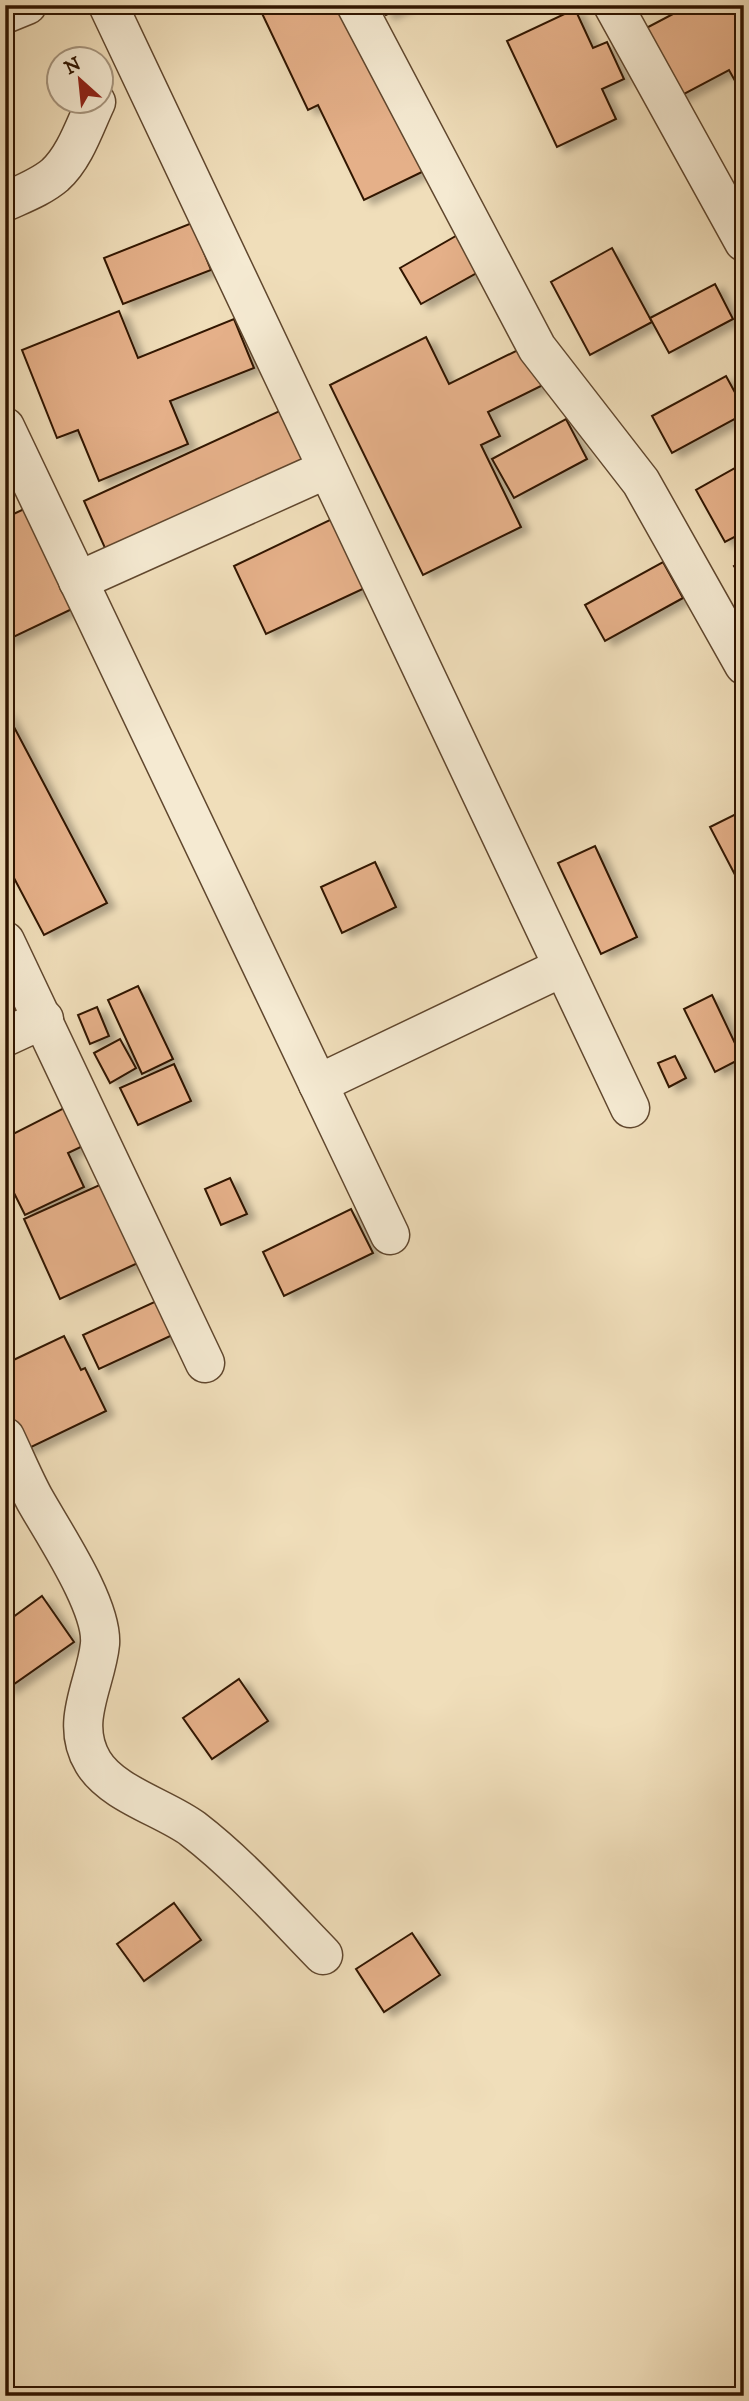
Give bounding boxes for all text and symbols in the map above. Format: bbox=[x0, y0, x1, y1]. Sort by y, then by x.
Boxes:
north arrow bbox=[46, 46, 116, 116]
text: N bbox=[61, 52, 85, 80]

